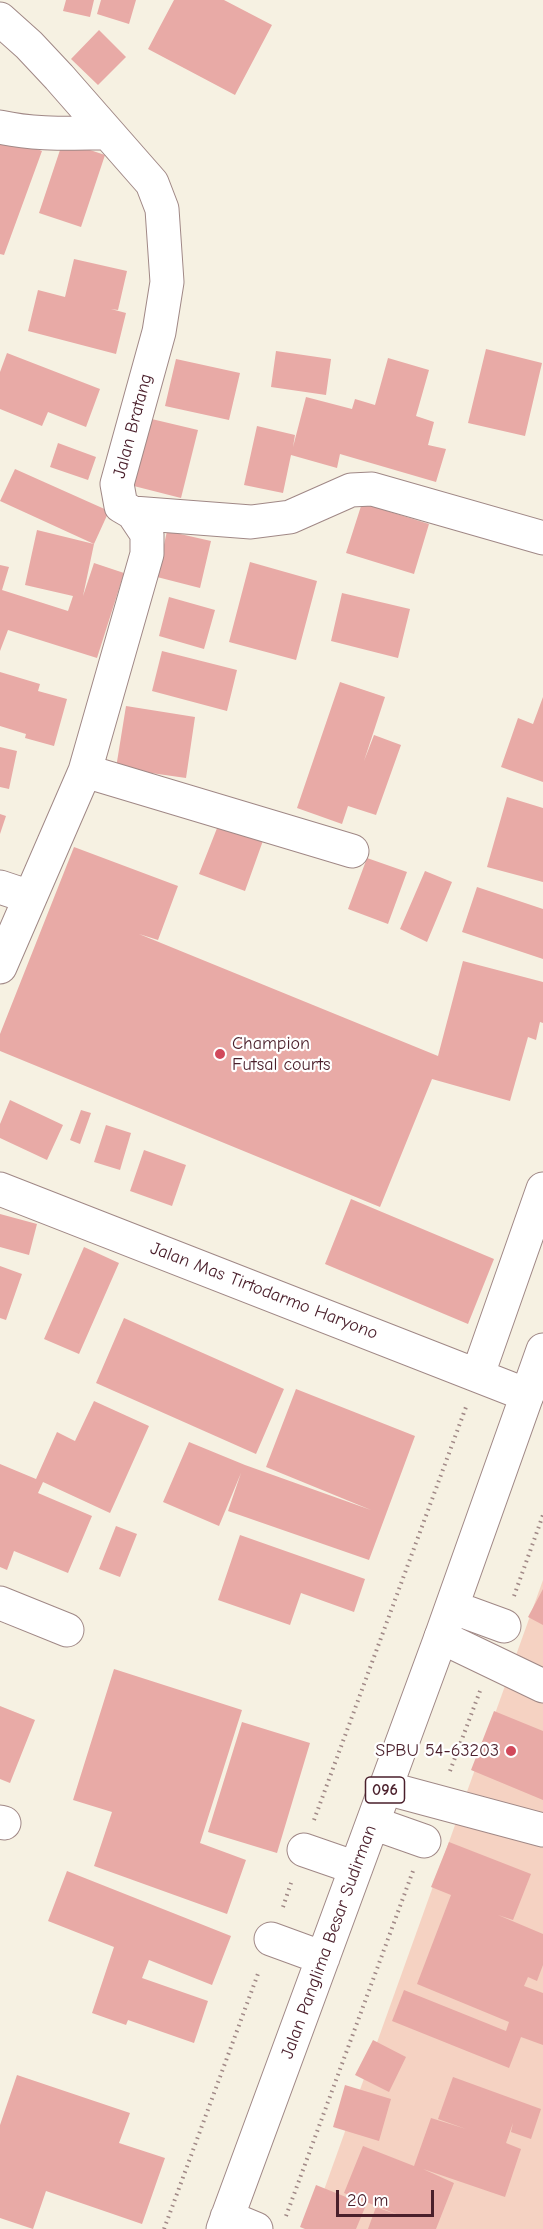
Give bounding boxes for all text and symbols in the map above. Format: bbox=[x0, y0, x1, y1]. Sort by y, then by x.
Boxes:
street label: Jalan Bratang bbox=[109, 371, 157, 481]
place label: Champion Futsal courts bbox=[232, 1033, 331, 1076]
marker: Champion Futsal courts bbox=[213, 1047, 227, 1061]
street label: Jalan Mas Tirtodarmo Haryono bbox=[147, 1238, 381, 1344]
place label: SPBU 54-63203 bbox=[375, 1740, 499, 1762]
marker: SPBU 54-63203 bbox=[504, 1744, 518, 1758]
road number: 096 bbox=[366, 1777, 404, 1803]
street label: Jalan Panglima Besar Sudirman bbox=[277, 1822, 381, 2062]
scale bar bbox=[339, 2178, 436, 2216]
text: 20 m bbox=[347, 2190, 388, 2211]

